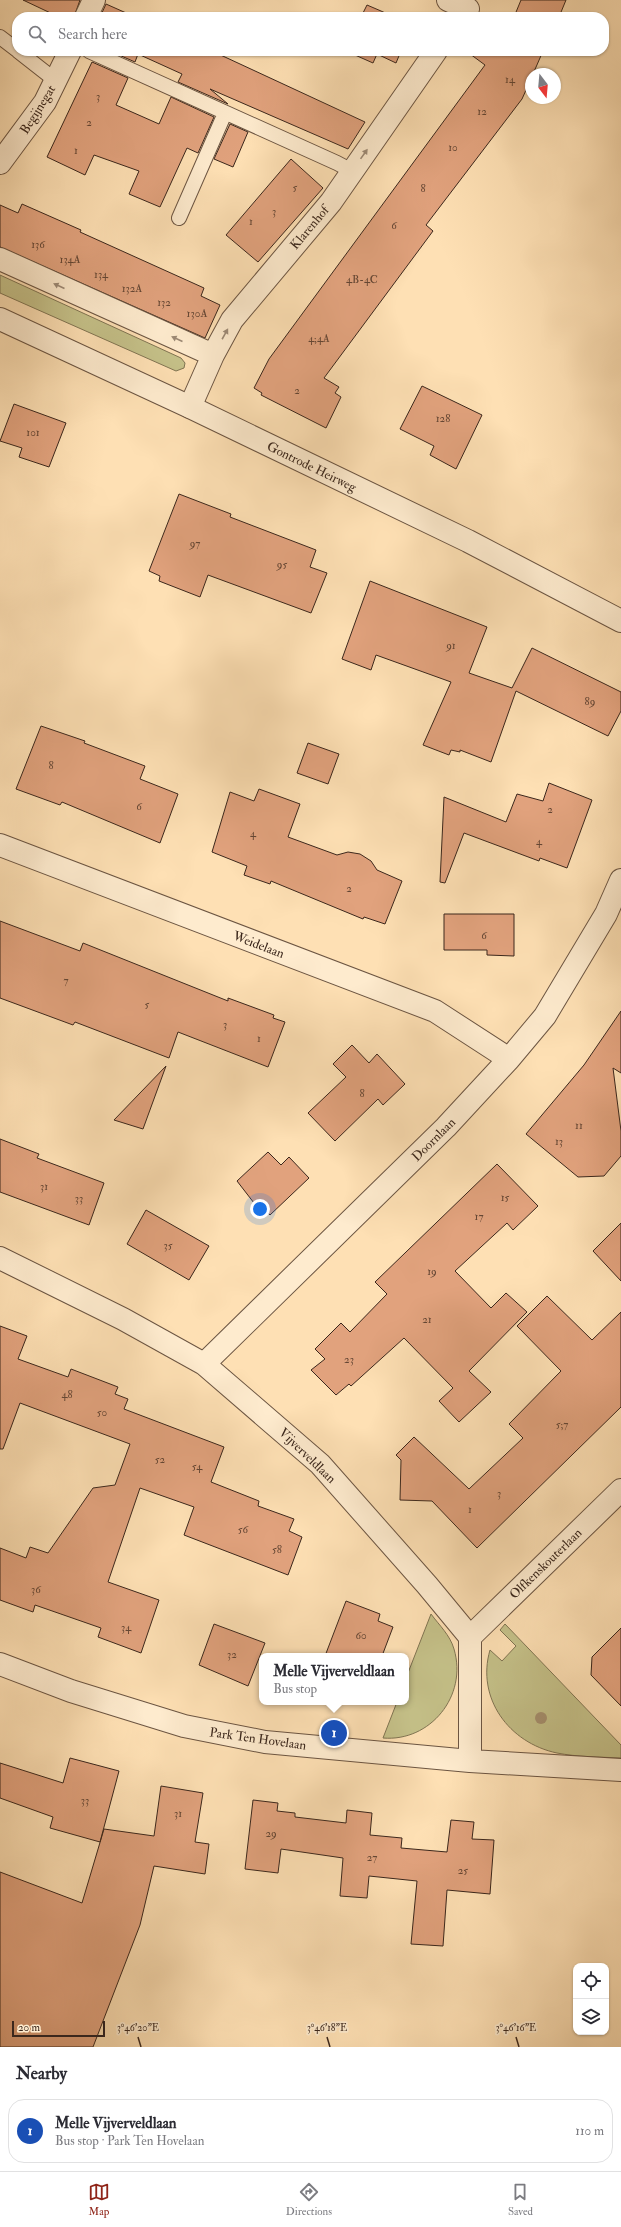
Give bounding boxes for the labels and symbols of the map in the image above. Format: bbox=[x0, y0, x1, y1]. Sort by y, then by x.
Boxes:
north arrow bbox=[525, 68, 561, 104]
house number: 14 bbox=[505, 73, 516, 86]
street label: Begijnegat bbox=[17, 82, 59, 137]
house number: 3 bbox=[96, 90, 100, 103]
house number: 12 bbox=[477, 105, 487, 118]
house number: 2 bbox=[86, 116, 92, 129]
house number: 10 bbox=[448, 141, 458, 154]
house number: 1 bbox=[74, 144, 78, 157]
one-way arrow bbox=[360, 149, 368, 159]
house number: 5 bbox=[293, 181, 298, 194]
house number: 8 bbox=[420, 182, 426, 195]
street label: Klarenhof bbox=[287, 201, 334, 253]
house number: 3 bbox=[272, 205, 276, 218]
house number: 1 bbox=[249, 215, 253, 228]
house number: 6 bbox=[391, 219, 398, 232]
house number: 136 bbox=[31, 238, 46, 251]
house number: 134A bbox=[59, 253, 81, 266]
house number: 134 bbox=[94, 268, 109, 281]
house number: 4B-4C bbox=[346, 273, 378, 286]
house number: 132A bbox=[122, 282, 142, 295]
one-way arrow bbox=[53, 283, 64, 289]
house number: 132 bbox=[157, 296, 171, 309]
house number: 130A bbox=[187, 307, 207, 320]
one-way arrow bbox=[221, 328, 228, 339]
house number: 4;4A bbox=[308, 332, 330, 345]
one-way arrow bbox=[172, 336, 183, 342]
house number: 2 bbox=[294, 384, 300, 397]
house number: 128 bbox=[436, 412, 450, 425]
house number: 101 bbox=[26, 426, 40, 439]
street label: Gontrode Heirweg bbox=[264, 438, 359, 496]
house number: 97 bbox=[189, 537, 200, 550]
house number: 95 bbox=[276, 558, 287, 571]
house number: 91 bbox=[445, 639, 456, 652]
house number: 89 bbox=[585, 695, 595, 708]
house number: 8 bbox=[48, 759, 54, 772]
house number: 6 bbox=[136, 800, 143, 813]
house number: 2 bbox=[547, 803, 553, 816]
house number: 4 bbox=[250, 827, 257, 840]
house number: 4 bbox=[536, 835, 543, 848]
house number: 2 bbox=[346, 882, 352, 895]
street label: Weidelaan bbox=[230, 928, 287, 962]
house number: 6 bbox=[481, 929, 488, 942]
house number: 7 bbox=[63, 974, 69, 987]
house number: 5 bbox=[145, 998, 150, 1011]
house number: 3 bbox=[223, 1018, 227, 1031]
house number: 1 bbox=[257, 1032, 261, 1045]
house number: 8 bbox=[359, 1087, 365, 1100]
street label: Doornlaan bbox=[408, 1114, 459, 1165]
house number: 11 bbox=[575, 1119, 583, 1132]
house number: 13 bbox=[555, 1135, 563, 1148]
house number: 31 bbox=[40, 1180, 48, 1193]
house number: 15 bbox=[501, 1191, 510, 1204]
house number: 33 bbox=[75, 1192, 83, 1205]
your location bbox=[250, 1199, 270, 1219]
house number: 17 bbox=[475, 1210, 483, 1223]
house number: 35 bbox=[163, 1239, 173, 1252]
house number: 19 bbox=[427, 1265, 437, 1278]
house number: 21 bbox=[422, 1313, 432, 1326]
house number: 23 bbox=[344, 1353, 354, 1366]
house number: 48 bbox=[61, 1388, 73, 1401]
house number: 50 bbox=[97, 1406, 108, 1419]
house number: 5;7 bbox=[556, 1418, 568, 1431]
street label: Vijverveldlaan bbox=[276, 1425, 339, 1487]
house number: 52 bbox=[155, 1453, 166, 1466]
house number: 54 bbox=[192, 1460, 203, 1473]
house number: 3 bbox=[497, 1487, 501, 1500]
house number: 1 bbox=[468, 1503, 472, 1516]
house number: 56 bbox=[238, 1523, 250, 1536]
street label: Olfkenskouterlaan bbox=[506, 1525, 586, 1602]
house number: 58 bbox=[272, 1543, 282, 1556]
house number: 36 bbox=[31, 1583, 42, 1596]
house number: 34 bbox=[121, 1621, 132, 1634]
house number: 60 bbox=[355, 1629, 367, 1642]
house number: 32 bbox=[227, 1648, 237, 1661]
pin: 1 bbox=[321, 1718, 347, 1748]
street label: Park Ten Hovelaan bbox=[208, 1724, 308, 1754]
house number: 33 bbox=[81, 1794, 89, 1807]
house number: 31 bbox=[174, 1807, 182, 1820]
house number: 29 bbox=[265, 1827, 277, 1840]
house number: 27 bbox=[367, 1851, 377, 1864]
house number: 25 bbox=[458, 1864, 468, 1877]
scale bar bbox=[12, 2019, 105, 2038]
text: 3°46'20"E bbox=[117, 2022, 159, 2034]
text: 3°46'18"E bbox=[307, 2022, 347, 2034]
text: 3°46'16"E bbox=[496, 2022, 536, 2034]

